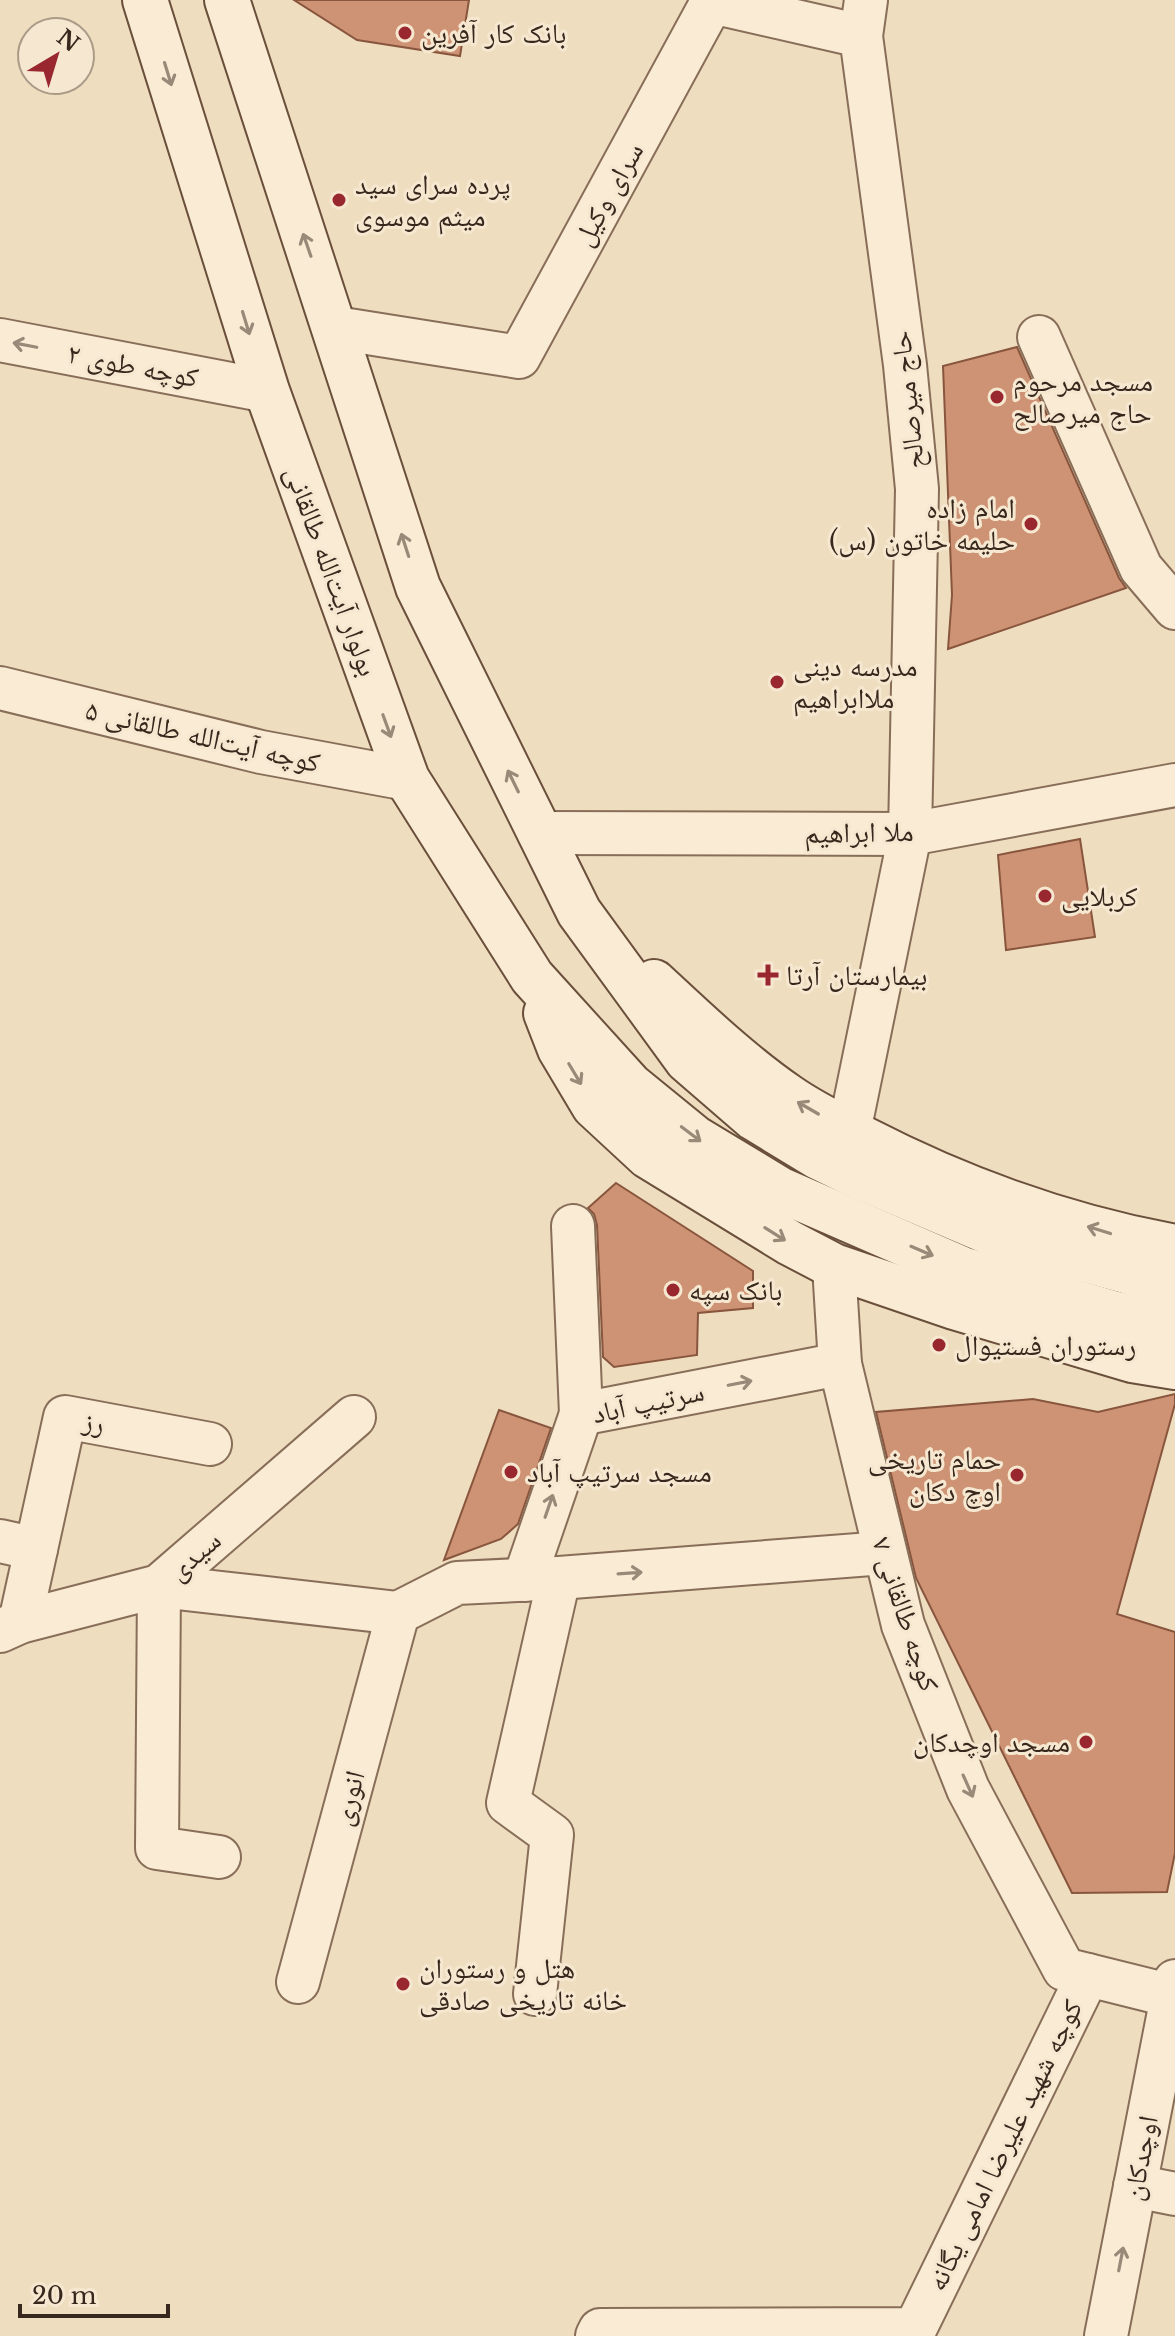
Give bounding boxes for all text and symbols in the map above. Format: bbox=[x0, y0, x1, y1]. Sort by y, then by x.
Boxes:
north arrow bbox=[16, 16, 96, 96]
place label: بانک کار آفرین bbox=[421, 16, 567, 51]
text: N bbox=[52, 24, 85, 58]
marker: بانک کار آفرین bbox=[396, 24, 414, 42]
one-way arrow bbox=[161, 61, 176, 87]
street label: سرای وکیل bbox=[566, 136, 651, 252]
place label: پرده سرای سید میثم موسوی bbox=[355, 167, 511, 235]
marker: پرده سرای سید میثم موسوی bbox=[330, 191, 348, 209]
one-way arrow bbox=[299, 232, 314, 257]
one-way arrow bbox=[239, 310, 254, 335]
street label: حاج میرصالح bbox=[883, 329, 932, 471]
one-way arrow bbox=[13, 336, 38, 351]
street label: کوچه طوی ۲ bbox=[64, 336, 202, 395]
place label: مسجد مرحوم حاج میرصالح bbox=[1013, 364, 1153, 431]
marker: مسجد مرحوم حاج میرصالح bbox=[988, 388, 1006, 406]
street label: بولوار آیت‌الله طالقانی bbox=[277, 461, 386, 681]
place label: امام زاده حلیمه خاتون (س) bbox=[829, 491, 1015, 558]
marker: امام زاده حلیمه خاتون (س) bbox=[1022, 515, 1040, 533]
one-way arrow bbox=[396, 533, 411, 558]
place label: مدرسه دینی ملاابراهیم bbox=[793, 649, 918, 717]
marker: مدرسه دینی ملاابراهیم bbox=[768, 673, 786, 691]
street label: کوچه آیت‌الله طالقانی ۵ bbox=[82, 692, 324, 781]
one-way arrow bbox=[381, 713, 396, 738]
one-way arrow bbox=[505, 770, 520, 794]
street label: ملا ابراهیم bbox=[804, 814, 914, 852]
place label: کربلایی bbox=[1061, 879, 1138, 914]
marker: کربلایی bbox=[1036, 887, 1054, 905]
place label: بیمارستان آرتا bbox=[786, 958, 927, 993]
marker: بیمارستان آرتا bbox=[757, 964, 779, 986]
one-way arrow bbox=[567, 1062, 583, 1085]
one-way arrow bbox=[797, 1100, 821, 1115]
one-way arrow bbox=[680, 1125, 701, 1142]
one-way arrow bbox=[1087, 1222, 1112, 1236]
one-way arrow bbox=[763, 1226, 786, 1242]
one-way arrow bbox=[909, 1245, 934, 1260]
place label: بانک سپه bbox=[689, 1273, 782, 1308]
marker: بانک سپه bbox=[664, 1281, 682, 1299]
place label: رستوران فستیوال bbox=[955, 1328, 1136, 1363]
marker: رستوران فستیوال bbox=[930, 1336, 948, 1354]
street label: سرتیپ آباد bbox=[589, 1374, 707, 1431]
one-way arrow bbox=[727, 1375, 752, 1390]
street label: رز bbox=[79, 1403, 108, 1442]
place label: حمام تاریخی اوچ دکان bbox=[868, 1442, 1001, 1509]
place label: مسجد سرتیپ آباد bbox=[527, 1455, 712, 1490]
marker: مسجد سرتیپ آباد bbox=[502, 1463, 520, 1481]
marker: حمام تاریخی اوچ دکان bbox=[1008, 1466, 1026, 1484]
one-way arrow bbox=[543, 1494, 558, 1519]
street label: سیدی bbox=[161, 1523, 228, 1588]
street label: کوچه طالقانی ۷ bbox=[864, 1533, 947, 1696]
one-way arrow bbox=[616, 1565, 643, 1580]
place label: مسجد اوچدکان bbox=[913, 1725, 1070, 1760]
marker: مسجد اوچدکان bbox=[1077, 1733, 1095, 1751]
street label: انوری bbox=[324, 1767, 373, 1830]
one-way arrow bbox=[961, 1773, 976, 1798]
place label: هتل و رستوران خانه تاریخی صادقی bbox=[419, 1951, 627, 2018]
marker: هتل و رستوران خانه تاریخی صادقی bbox=[394, 1975, 412, 1993]
street label: کوچه شهید علیرضا امامی یگانه bbox=[919, 1994, 1090, 2297]
street label: اوچدکان bbox=[1115, 2113, 1166, 2204]
one-way arrow bbox=[1114, 2247, 1129, 2273]
scale bar bbox=[20, 2268, 168, 2318]
text: 20 m bbox=[32, 2281, 97, 2310]

